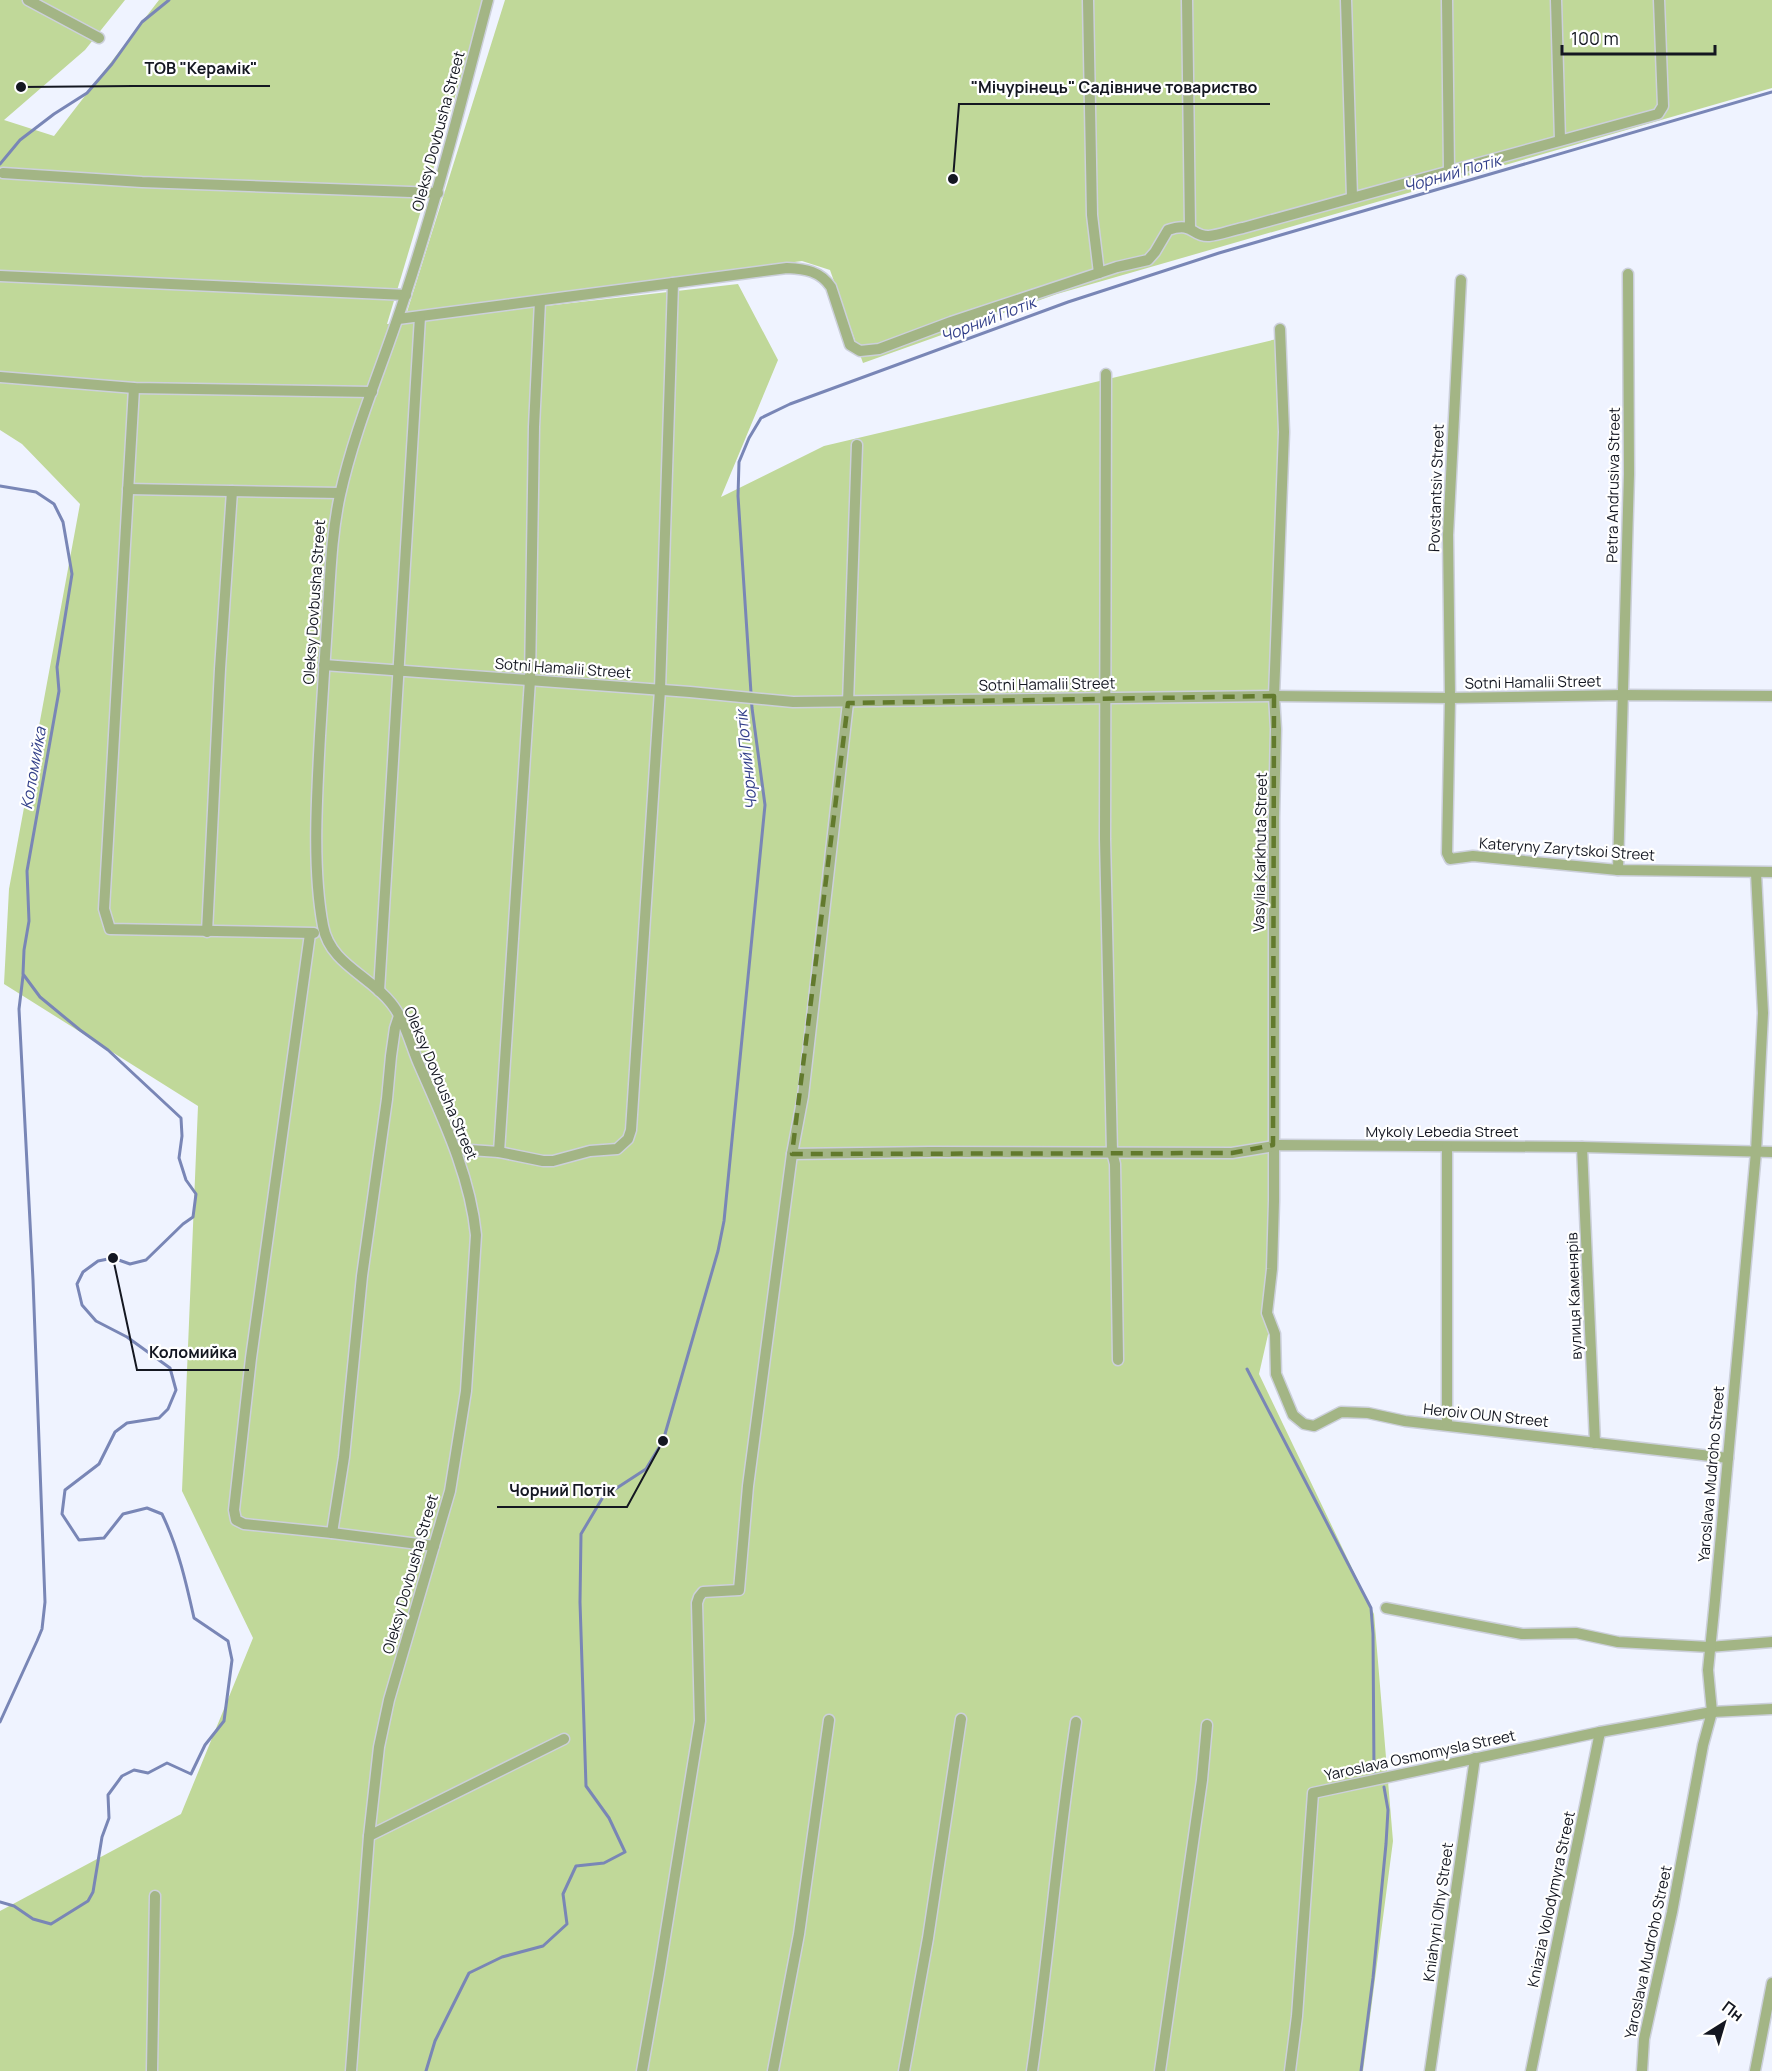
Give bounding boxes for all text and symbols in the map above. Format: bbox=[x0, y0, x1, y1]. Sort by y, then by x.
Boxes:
scale bar bbox=[1562, 18, 1715, 56]
text: 100 m bbox=[1571, 26, 1619, 50]
street label: Oleksy Dovbusha Street bbox=[406, 49, 470, 213]
callout: ТОВ "Керамік" bbox=[133, 52, 270, 86]
text: ТОВ "Керамік" bbox=[144, 57, 258, 79]
callout: "Мічурінець" Садівниче товариство bbox=[959, 70, 1270, 104]
text: "Мічурінець" Садівниче товариство bbox=[971, 76, 1257, 98]
water label: Чорний Потік bbox=[1401, 148, 1505, 197]
water label: Чорний Потік bbox=[937, 290, 1041, 347]
street label: Petra Andrusiva Street bbox=[1601, 407, 1625, 563]
street label: Povstantsiv Street bbox=[1423, 424, 1449, 552]
street label: Oleksy Dovbusha Street bbox=[298, 519, 330, 685]
street label: Sotni Hamalii Street bbox=[494, 653, 632, 683]
street label: Sotni Hamalii Street bbox=[1464, 670, 1602, 694]
street label: Sotni Hamalii Street bbox=[978, 672, 1116, 696]
water label: Чорний Потік bbox=[730, 707, 762, 811]
water label: Коломийка bbox=[15, 724, 51, 811]
street label: Vasylia Karkhuta Street bbox=[1248, 772, 1272, 932]
street label: Kateryny Zarytskoi Street bbox=[1478, 832, 1656, 866]
street label: Oleksy Dovbusha Street bbox=[399, 1003, 483, 1163]
street label: Mykoly Lebedia Street bbox=[1366, 1121, 1518, 1142]
street label: вулиця Каменярів bbox=[1561, 1232, 1587, 1360]
callout: Коломийка bbox=[137, 1336, 249, 1370]
text: Коломийка bbox=[149, 1341, 237, 1363]
street label: Yaroslava Mudroho Street bbox=[1693, 1385, 1729, 1563]
street label: Heroiv OUN Street bbox=[1422, 1398, 1550, 1432]
callout: Чорний Потік bbox=[497, 1473, 627, 1507]
text: Чорний Потік bbox=[509, 1479, 615, 1501]
street label: Oleksy Dovbusha Street bbox=[377, 1492, 443, 1656]
street label: Yaroslava Osmomysla Street bbox=[1323, 1724, 1517, 1786]
street label: Kniazia Volodymyra Street bbox=[1522, 1809, 1580, 1989]
street label: Kniahyni Olhy Street bbox=[1418, 1841, 1458, 1983]
street label: Yaroslava Mudroho Street bbox=[1619, 1863, 1677, 2041]
north arrow bbox=[1694, 1993, 1754, 2053]
text: Пн bbox=[1718, 1996, 1748, 2026]

